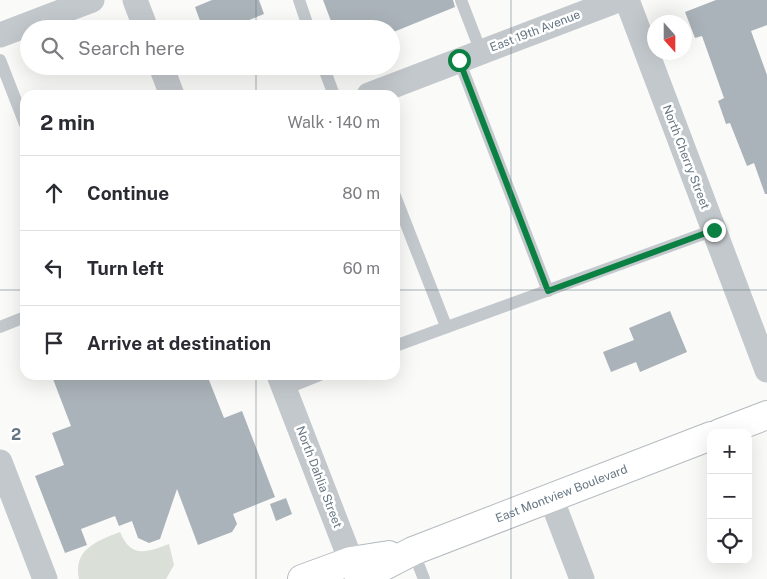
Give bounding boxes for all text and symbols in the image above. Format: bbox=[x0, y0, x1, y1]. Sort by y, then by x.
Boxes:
street label: East 19th Avenue bbox=[488, 7, 582, 55]
north arrow bbox=[647, 15, 692, 60]
search box bbox=[20, 20, 400, 75]
icon: search bbox=[38, 34, 66, 62]
text: Search here bbox=[78, 37, 185, 59]
route start bbox=[448, 49, 471, 72]
street label: North Cherry Street bbox=[660, 103, 712, 211]
text: 2 min bbox=[40, 110, 95, 135]
text: Walk · 140 m bbox=[287, 113, 380, 132]
icon: ahead bbox=[40, 179, 68, 207]
text: Continue bbox=[87, 182, 169, 204]
text: 80 m bbox=[342, 184, 380, 203]
route end bbox=[703, 219, 726, 242]
icon: left bbox=[40, 254, 68, 282]
text: Turn left bbox=[87, 257, 164, 279]
text: 60 m bbox=[343, 259, 380, 278]
icon: arrive bbox=[40, 329, 68, 357]
text: Arrive at destination bbox=[87, 332, 271, 354]
street label: North Dahlia Street bbox=[293, 424, 345, 530]
text: 2 bbox=[11, 425, 21, 444]
map controls bbox=[707, 429, 752, 564]
button: + bbox=[707, 429, 752, 474]
street label: East Montview Boulevard bbox=[493, 462, 630, 526]
button: − bbox=[707, 474, 752, 519]
button: locate bbox=[707, 519, 752, 564]

